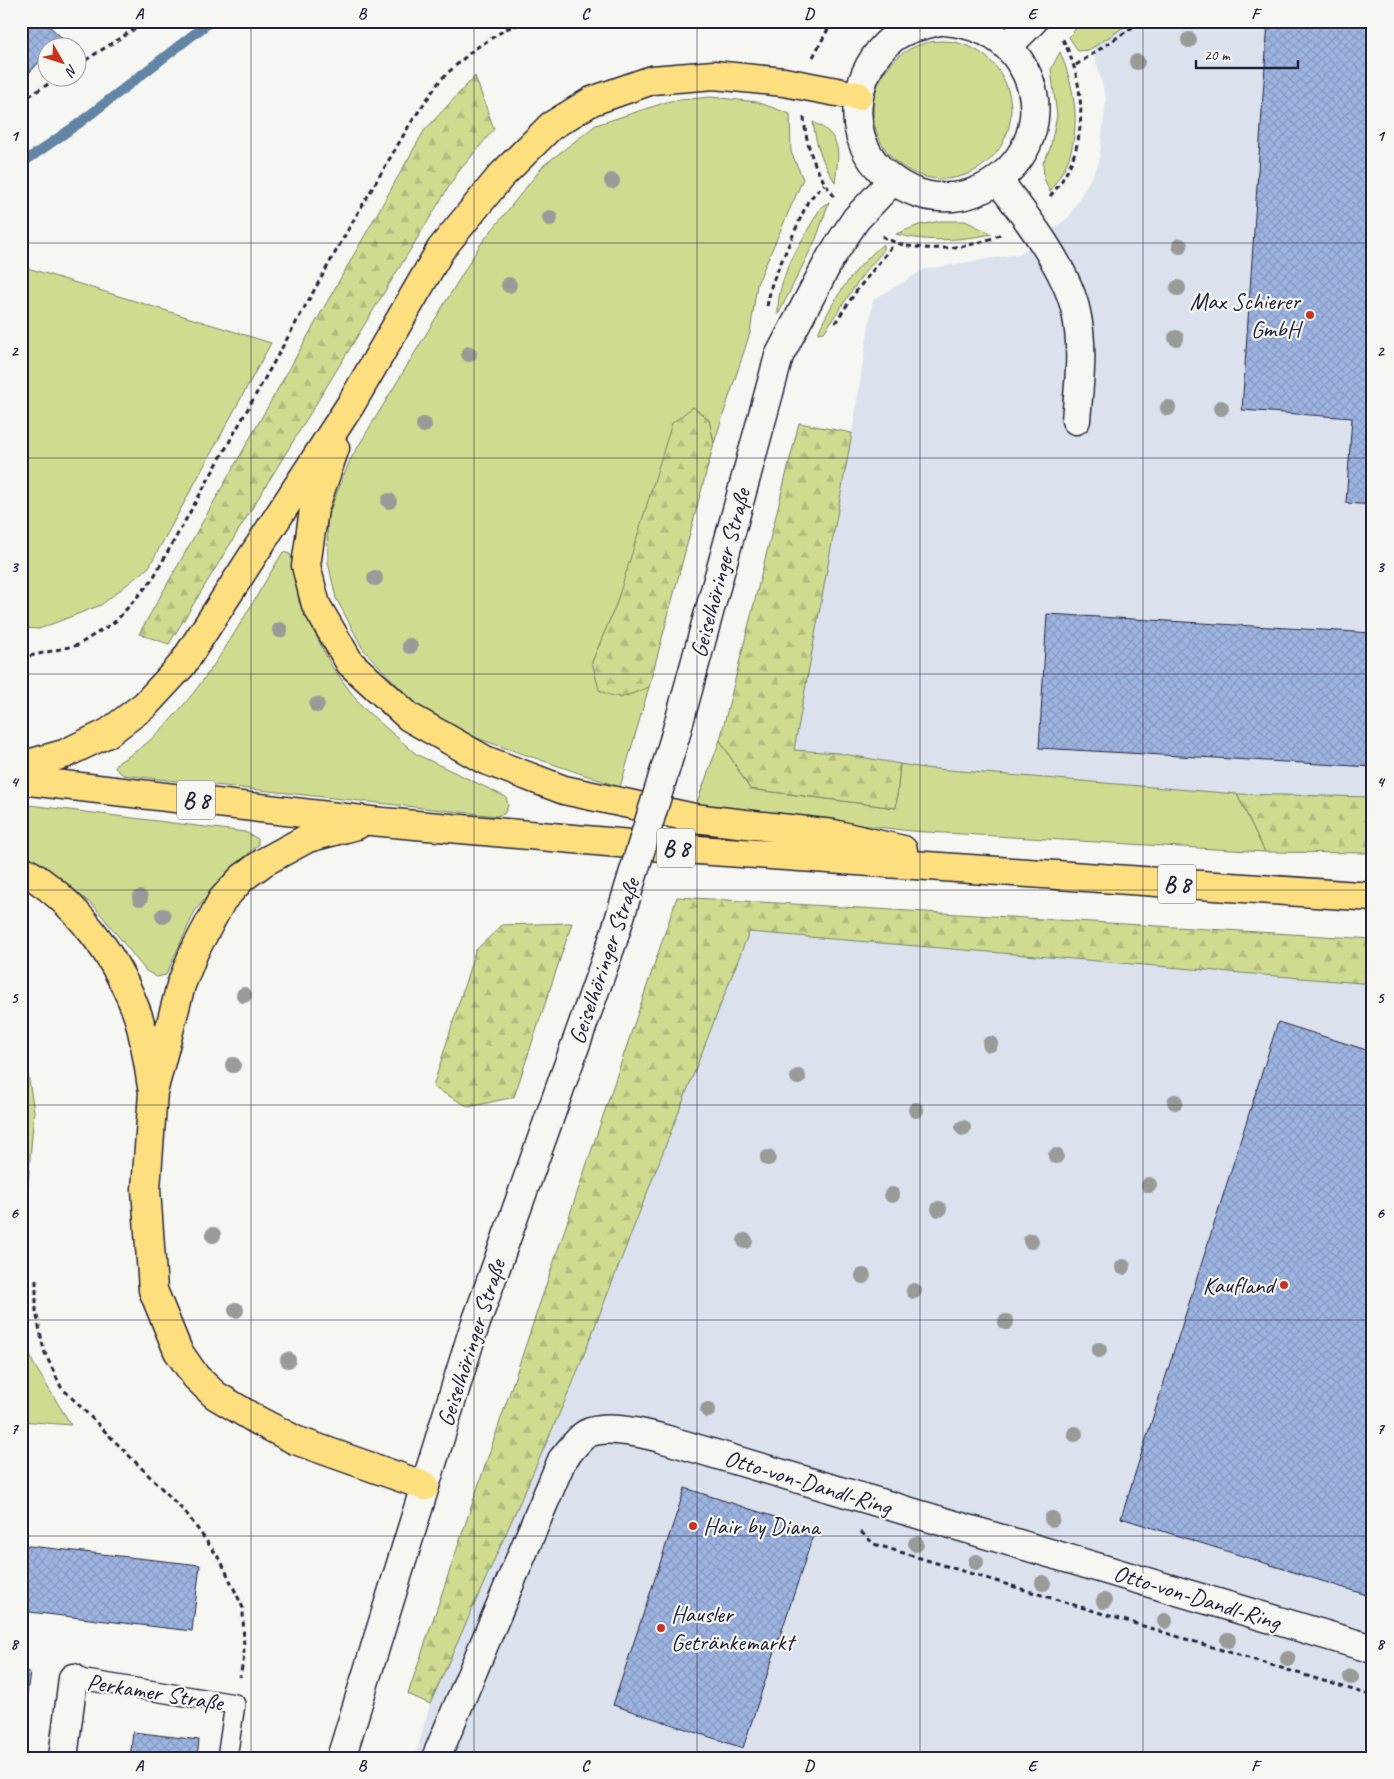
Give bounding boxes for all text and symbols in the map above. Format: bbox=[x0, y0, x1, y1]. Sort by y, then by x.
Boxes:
text: A bbox=[135, 4, 145, 24]
text: B bbox=[358, 4, 368, 24]
text: C bbox=[581, 4, 591, 24]
text: D bbox=[804, 4, 815, 24]
text: E bbox=[1028, 4, 1039, 24]
text: F bbox=[1251, 4, 1262, 24]
north arrow bbox=[38, 38, 88, 88]
scale bar bbox=[1196, 38, 1299, 70]
text: 20 m bbox=[1204, 46, 1231, 65]
text: N bbox=[61, 61, 81, 80]
text: 1 bbox=[10, 126, 19, 146]
text: 1 bbox=[1376, 126, 1385, 146]
place label: Max Schierer GmbH bbox=[1190, 286, 1303, 344]
marker: Max Schierer GmbH bbox=[1304, 309, 1316, 321]
text: 2 bbox=[10, 341, 19, 361]
text: 2 bbox=[1376, 341, 1385, 361]
street label: Geiselhöringer Straße bbox=[683, 483, 758, 661]
text: 3 bbox=[10, 557, 19, 577]
text: 3 bbox=[1376, 557, 1385, 577]
text: 4 bbox=[10, 772, 19, 792]
text: 4 bbox=[1376, 772, 1385, 792]
road number: B 8 bbox=[177, 780, 215, 820]
road number: B 8 bbox=[657, 828, 695, 868]
road number: B 8 bbox=[1158, 864, 1196, 904]
street label: Geiselhöringer Straße bbox=[562, 872, 647, 1048]
text: 5 bbox=[11, 988, 20, 1008]
text: 5 bbox=[1377, 988, 1386, 1008]
text: 6 bbox=[10, 1203, 19, 1223]
text: 6 bbox=[1376, 1203, 1385, 1223]
street label: Geiselhöringer Straße bbox=[430, 1254, 513, 1430]
place label: Kaufland bbox=[1203, 1270, 1278, 1300]
marker: Kaufland bbox=[1278, 1279, 1290, 1291]
text: 7 bbox=[10, 1419, 19, 1439]
text: 7 bbox=[1376, 1419, 1385, 1439]
street label: Otto-von-Dandl-Ring bbox=[721, 1442, 897, 1522]
place label: Hair by Diana bbox=[703, 1511, 822, 1541]
marker: Hair by Diana bbox=[687, 1520, 699, 1532]
street label: Otto-von-Dandl-Ring bbox=[1110, 1557, 1286, 1637]
place label: Hausler Getränkemarkt bbox=[671, 1599, 796, 1657]
marker: Hausler Getränkemarkt bbox=[655, 1622, 667, 1634]
text: 8 bbox=[10, 1634, 19, 1654]
text: 8 bbox=[1376, 1634, 1385, 1654]
street label: Perkamer Straße bbox=[85, 1666, 227, 1718]
text: A bbox=[135, 1756, 145, 1776]
text: B bbox=[358, 1756, 368, 1776]
text: C bbox=[581, 1756, 591, 1776]
text: D bbox=[804, 1756, 815, 1776]
text: E bbox=[1028, 1756, 1039, 1776]
text: F bbox=[1251, 1756, 1262, 1776]

